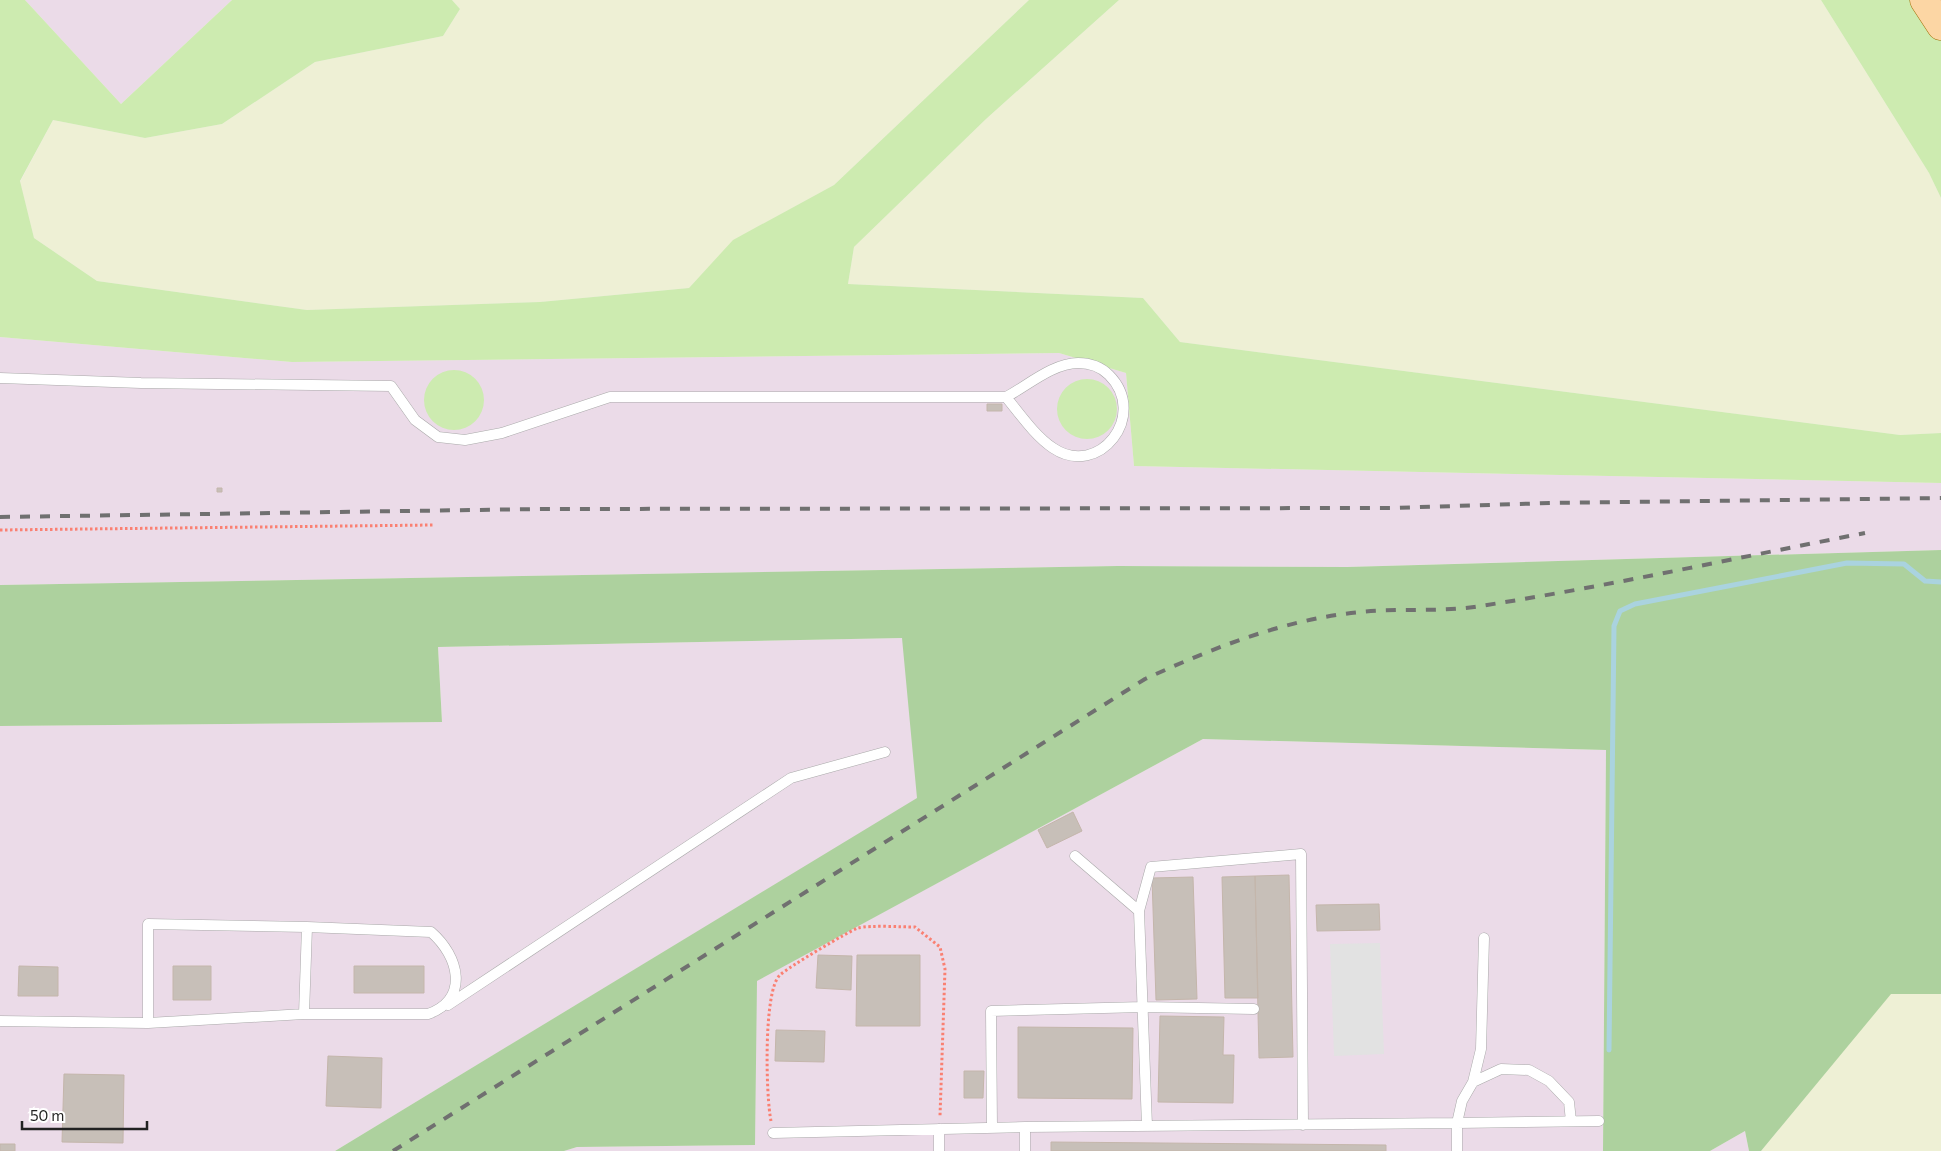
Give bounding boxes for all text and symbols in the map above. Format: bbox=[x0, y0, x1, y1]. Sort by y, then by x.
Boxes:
scale bar bbox=[22, 1098, 148, 1130]
text: 50 m bbox=[30, 1106, 64, 1124]

